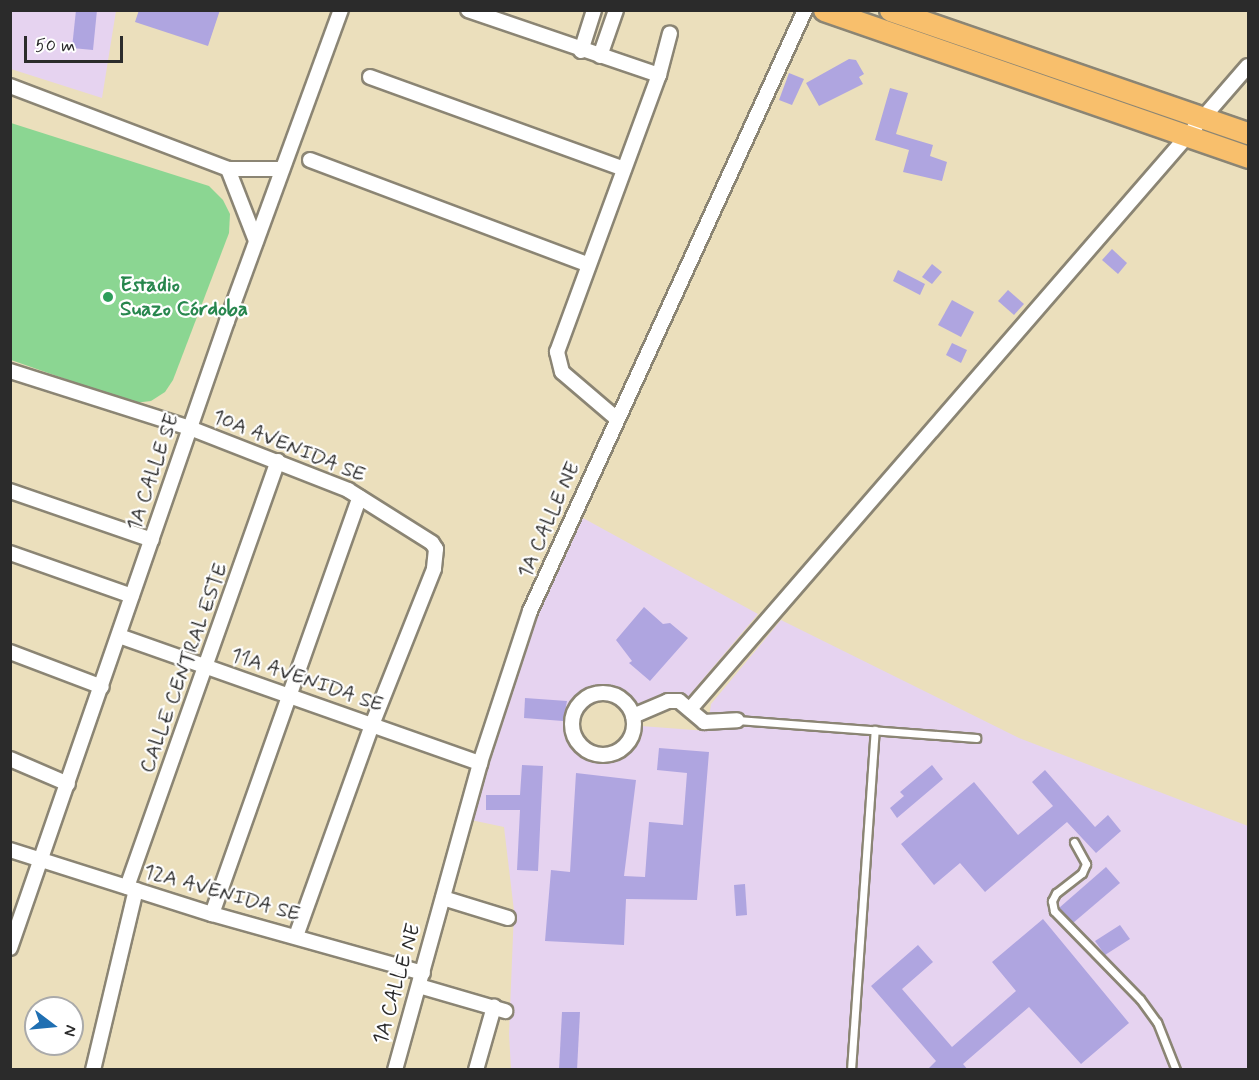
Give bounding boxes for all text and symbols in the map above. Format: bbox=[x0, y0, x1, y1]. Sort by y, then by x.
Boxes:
scale bar bbox=[27, 24, 126, 62]
text: 50 m bbox=[35, 34, 75, 58]
place label: Estadio Suazo Córdoba bbox=[120, 272, 249, 322]
marker: Estadio Suazo Córdoba bbox=[101, 290, 115, 304]
street label: 10A AVENIDA SE bbox=[209, 404, 369, 488]
street label: 1A CALLE SE bbox=[121, 409, 185, 535]
street label: 1A CALLE NE bbox=[512, 457, 586, 583]
street label: CALLE CENTRAL ESTE bbox=[134, 559, 234, 777]
street label: 11A AVENIDA SE bbox=[228, 642, 386, 718]
street label: 12A AVENIDA SE bbox=[141, 859, 303, 927]
street label: 1A CALLE NE bbox=[367, 919, 427, 1049]
north arrow bbox=[24, 996, 84, 1056]
text: N bbox=[58, 1023, 81, 1039]

